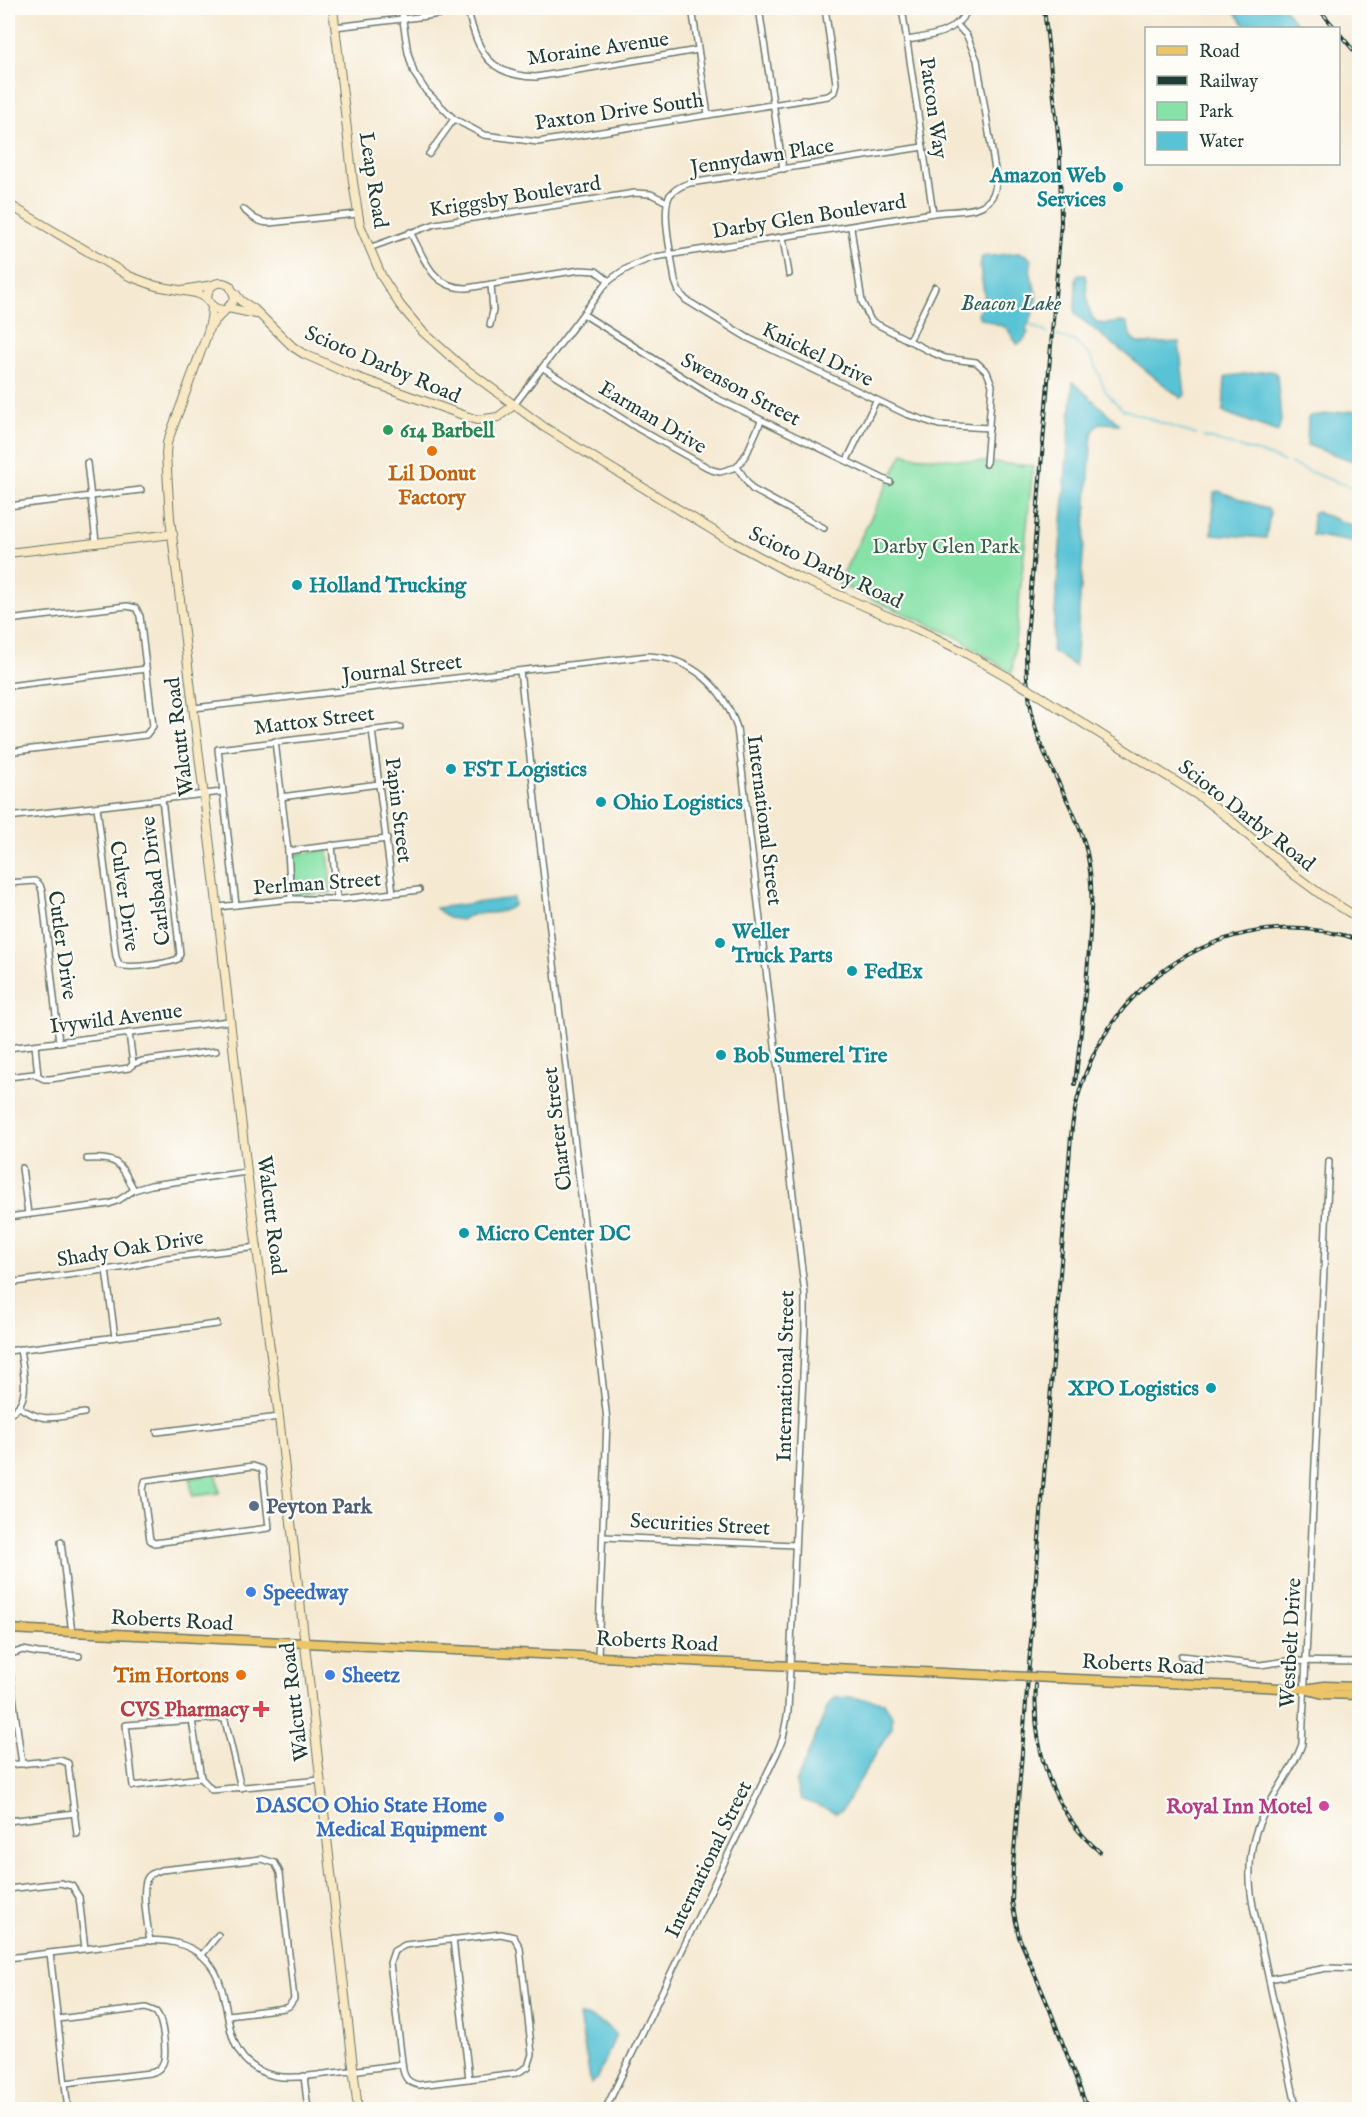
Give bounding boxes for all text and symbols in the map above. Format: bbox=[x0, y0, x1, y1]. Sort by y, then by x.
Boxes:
street label: Moraine Avenue bbox=[526, 26, 671, 73]
legend bbox=[1145, 27, 1340, 165]
text: Road bbox=[1199, 41, 1240, 64]
street label: Patcon Way bbox=[912, 56, 953, 161]
text: Railway bbox=[1199, 71, 1258, 94]
street label: Paxton Drive South bbox=[533, 87, 705, 138]
text: Park bbox=[1199, 101, 1234, 124]
street label: Leap Road bbox=[352, 130, 394, 231]
text: Water bbox=[1199, 131, 1244, 154]
street label: Jennydawn Place bbox=[687, 133, 836, 182]
place label: Amazon Web Services bbox=[989, 163, 1106, 214]
street label: Kriggsby Boulevard bbox=[428, 170, 604, 224]
marker: Amazon Web Services bbox=[1111, 180, 1125, 194]
street label: Darby Glen Boulevard bbox=[710, 189, 909, 246]
water label: Beacon Lake bbox=[961, 290, 1062, 318]
street label: Knickel Drive bbox=[757, 317, 878, 394]
street label: Scioto Darby Road bbox=[300, 320, 465, 411]
street label: Swenson Street bbox=[676, 348, 805, 433]
street label: Earman Drive bbox=[593, 375, 711, 461]
place label: 614 Barbell bbox=[400, 418, 496, 445]
marker: 614 Barbell bbox=[381, 423, 395, 437]
marker: Lil Donut Factory bbox=[425, 444, 439, 458]
place label: Lil Donut Factory bbox=[388, 461, 477, 512]
street label: Scioto Darby Road bbox=[744, 521, 907, 616]
park label: Darby Glen Park bbox=[872, 534, 1020, 561]
place label: Holland Trucking bbox=[309, 573, 467, 600]
marker: Holland Trucking bbox=[290, 578, 304, 592]
street label: Journal Street bbox=[339, 649, 464, 690]
street label: Walcutt Road bbox=[160, 675, 201, 798]
street label: Mattox Street bbox=[252, 701, 376, 742]
street label: International Street bbox=[740, 733, 787, 907]
street label: Scioto Darby Road bbox=[1172, 754, 1321, 879]
street label: Papin Street bbox=[378, 756, 417, 864]
place label: FST Logistics bbox=[463, 757, 587, 784]
marker: FST Logistics bbox=[444, 762, 458, 776]
place label: Ohio Logistics bbox=[613, 790, 743, 817]
marker: Ohio Logistics bbox=[594, 795, 608, 809]
street label: Carlsbad Drive bbox=[135, 814, 178, 947]
street label: Culver Drive bbox=[102, 839, 145, 954]
street label: Perlman Street bbox=[252, 867, 382, 902]
street label: Cutler Drive bbox=[41, 889, 83, 1002]
place label: Weller Truck Parts bbox=[731, 919, 833, 970]
marker: Weller Truck Parts bbox=[713, 936, 727, 950]
place label: FedEx bbox=[864, 959, 924, 986]
marker: FedEx bbox=[845, 964, 859, 978]
street label: Ivywild Avenue bbox=[48, 998, 184, 1041]
place label: Bob Sumerel Tire bbox=[733, 1043, 888, 1070]
marker: Bob Sumerel Tire bbox=[714, 1048, 728, 1062]
street label: Charter Street bbox=[538, 1065, 579, 1192]
street label: Walcutt Road bbox=[250, 1154, 291, 1277]
place label: Micro Center DC bbox=[476, 1221, 631, 1248]
street label: Shady Oak Drive bbox=[55, 1224, 206, 1274]
marker: Micro Center DC bbox=[457, 1226, 471, 1240]
street label: International Street bbox=[772, 1290, 801, 1462]
place label: XPO Logistics bbox=[1067, 1376, 1199, 1403]
marker: XPO Logistics bbox=[1204, 1381, 1218, 1395]
place label: Peyton Park bbox=[266, 1494, 373, 1521]
marker: Peyton Park bbox=[247, 1499, 261, 1513]
street label: Securities Street bbox=[629, 1508, 771, 1543]
street label: Westbelt Drive bbox=[1275, 1577, 1308, 1709]
place label: Speedway bbox=[263, 1580, 349, 1607]
marker: Speedway bbox=[244, 1585, 258, 1599]
street label: Roberts Road bbox=[110, 1605, 235, 1638]
street label: Roberts Road bbox=[595, 1626, 720, 1659]
street label: Walcutt Road bbox=[275, 1640, 316, 1763]
street label: Roberts Road bbox=[1081, 1649, 1206, 1682]
place label: Tim Hortons bbox=[113, 1663, 229, 1690]
place label: Sheetz bbox=[342, 1663, 400, 1690]
marker: Tim Hortons bbox=[234, 1668, 248, 1682]
marker: Sheetz bbox=[323, 1668, 337, 1682]
place label: CVS Pharmacy bbox=[120, 1697, 250, 1724]
marker: CVS Pharmacy bbox=[254, 1702, 268, 1716]
street label: International Street bbox=[660, 1777, 759, 1943]
place label: DASCO Ohio State Home Medical Equipment bbox=[255, 1793, 488, 1844]
place label: Royal Inn Motel bbox=[1166, 1794, 1313, 1821]
marker: Royal Inn Motel bbox=[1317, 1799, 1331, 1813]
marker: DASCO Ohio State Home Medical Equipment bbox=[492, 1810, 506, 1824]

